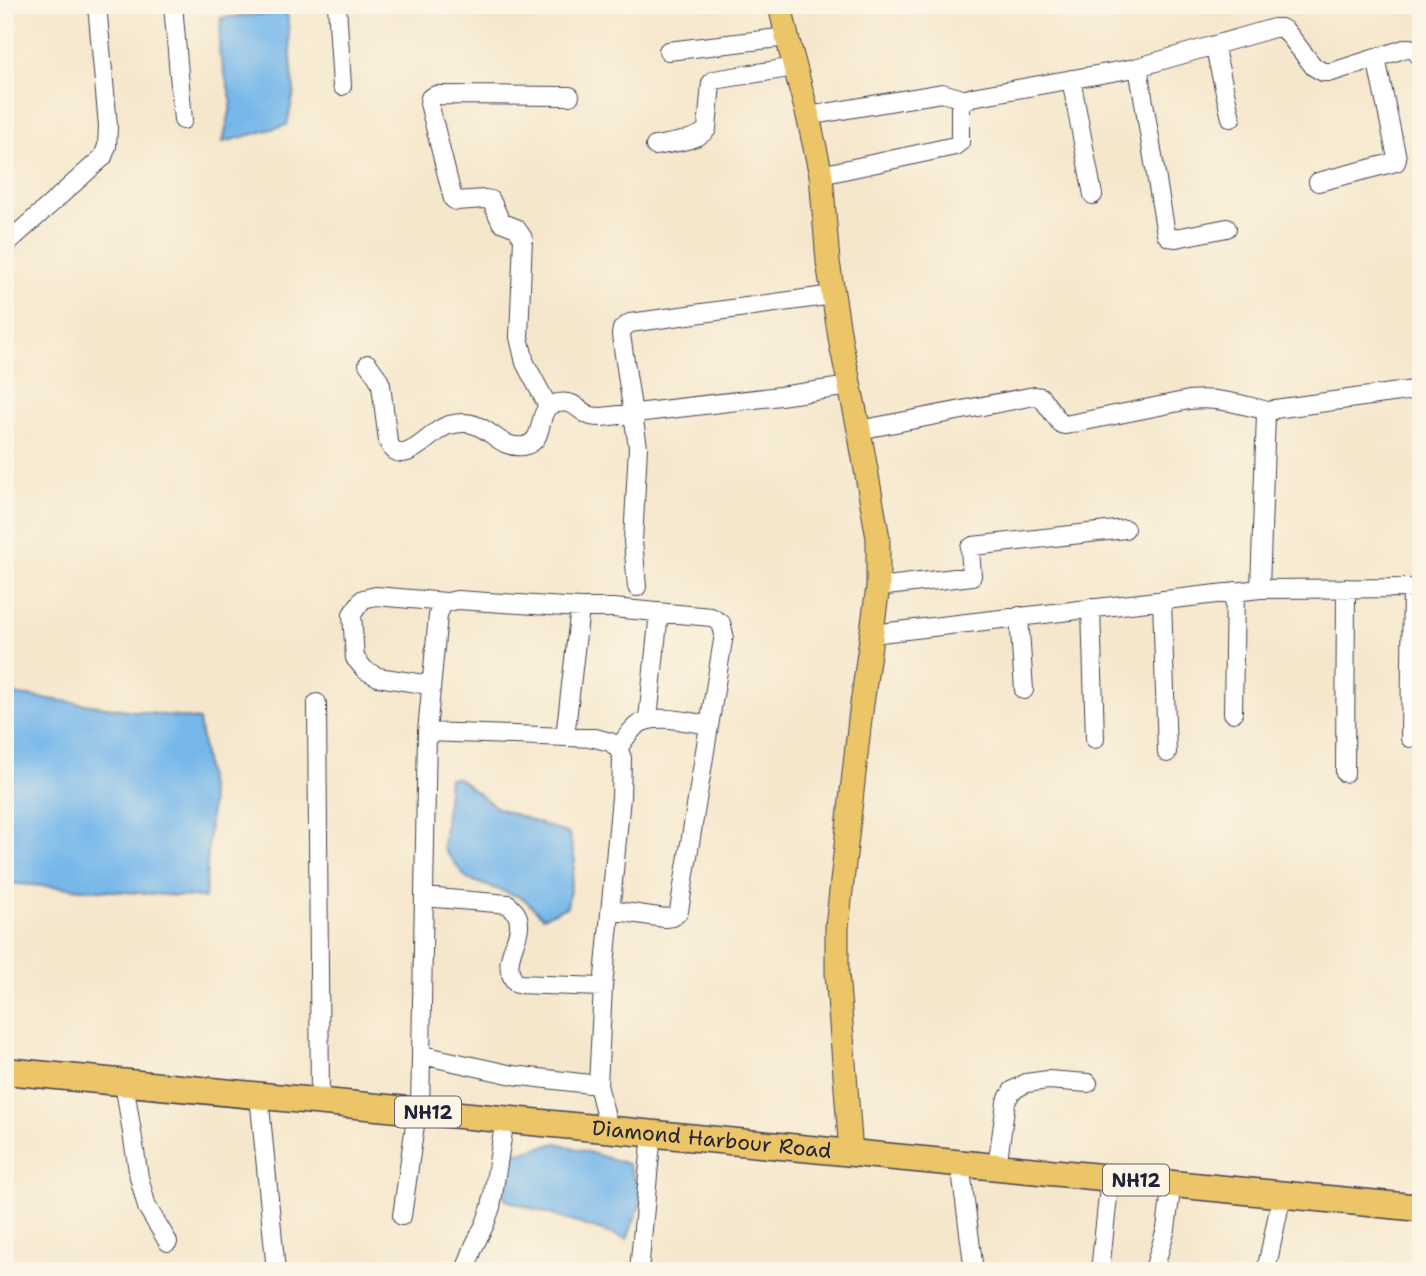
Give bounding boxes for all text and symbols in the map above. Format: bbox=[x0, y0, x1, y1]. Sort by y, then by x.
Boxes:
road number: NH12 bbox=[395, 1096, 461, 1128]
street label: Diamond Harbour Road bbox=[591, 1114, 833, 1165]
road number: NH12 bbox=[1103, 1164, 1169, 1196]

